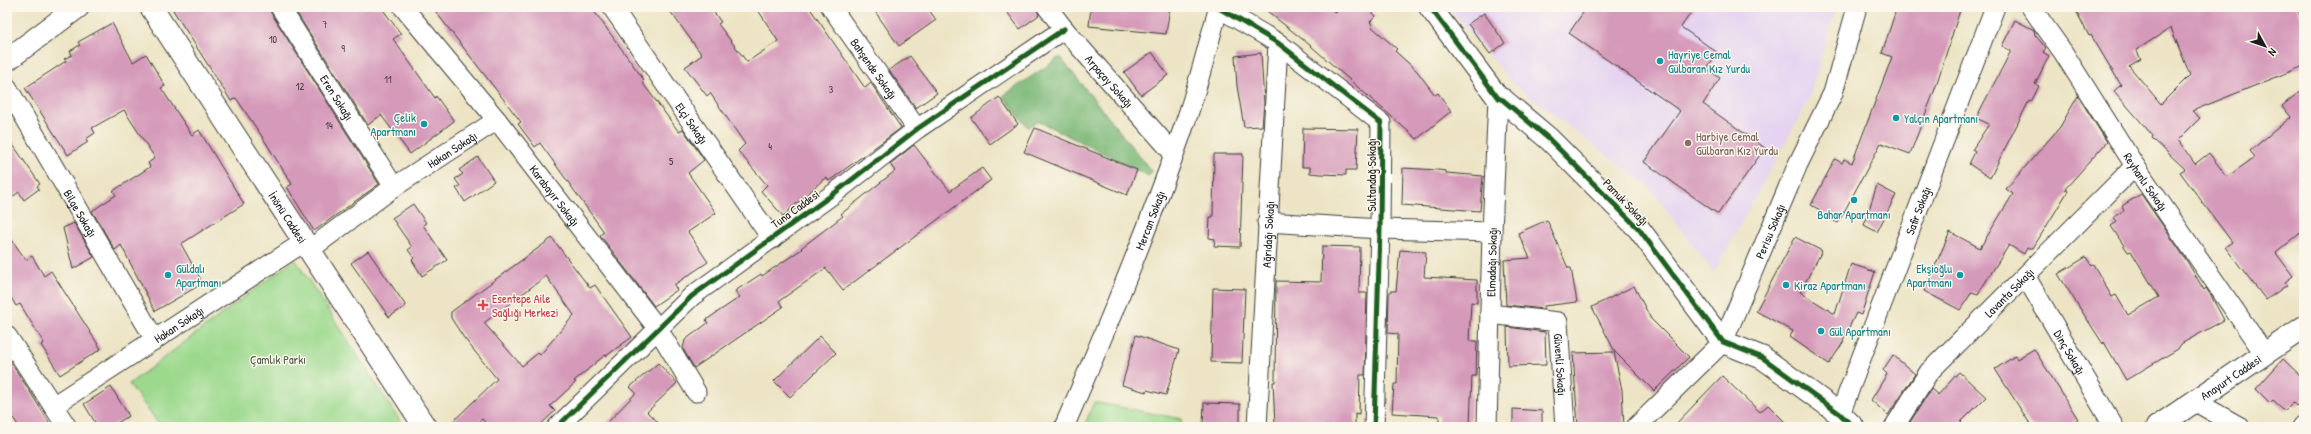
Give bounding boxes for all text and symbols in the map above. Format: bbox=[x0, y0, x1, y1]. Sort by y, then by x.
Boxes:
house number: 7 bbox=[323, 18, 328, 31]
north arrow bbox=[2245, 26, 2285, 66]
house number: 10 bbox=[269, 33, 278, 46]
street label: Bahşende Sokağı bbox=[847, 34, 902, 102]
house number: 9 bbox=[341, 42, 345, 55]
place label: Hayriye Cemal Gülbaran Kız Yurdu bbox=[1668, 46, 1750, 77]
text: N bbox=[2265, 46, 2280, 59]
street label: Arpaçay Sokağı bbox=[1082, 51, 1138, 111]
marker: Hayriye Cemal Gülbaran Kız Yurdu bbox=[1655, 56, 1665, 66]
street label: Eren Sokağı bbox=[316, 71, 358, 123]
house number: 11 bbox=[384, 73, 392, 86]
house number: 12 bbox=[296, 80, 304, 93]
house number: 3 bbox=[829, 83, 834, 96]
street label: Elçi Sokağı bbox=[672, 99, 712, 147]
place label: Çelik Apartmanı bbox=[371, 109, 416, 140]
place label: Yalçın Apartmanı bbox=[1904, 110, 1978, 127]
marker: Yalçın Apartmanı bbox=[1891, 113, 1901, 123]
house number: 14 bbox=[325, 119, 333, 132]
marker: Çelik Apartmanı bbox=[419, 119, 429, 129]
street label: Hakan Sokağı bbox=[424, 127, 480, 172]
place label: Harbiye Cemal Gülbaran Kız Yurdu bbox=[1696, 128, 1778, 159]
street label: Sultandağ Sokağı bbox=[1363, 138, 1380, 212]
marker: Harbiye Cemal Gülbaran Kız Yurdu bbox=[1683, 138, 1693, 148]
house number: 4 bbox=[768, 140, 772, 153]
street label: Reyhanlı Sokağı bbox=[2120, 149, 2172, 214]
house number: 5 bbox=[669, 155, 674, 168]
street label: Karabayır Sokağı bbox=[526, 161, 584, 229]
street label: Pamuk Sokağı bbox=[1599, 175, 1653, 229]
street label: Safir Sokağı bbox=[1901, 184, 1935, 237]
street label: Bilge Sokağı bbox=[60, 186, 101, 240]
street label: Tuna Caddesi bbox=[767, 186, 823, 232]
street label: İnönü Caddesi bbox=[265, 188, 311, 247]
street label: Mercan Sokağı bbox=[1131, 188, 1169, 252]
marker: Bahar Apartmanı bbox=[1849, 195, 1859, 205]
street label: Ağrıdağı Sokağı bbox=[1257, 200, 1278, 268]
street label: Perisu Sokağı bbox=[1751, 201, 1789, 261]
place label: Bahar Apartmanı bbox=[1817, 206, 1891, 223]
street label: Elmadağı Sokağı bbox=[1482, 227, 1501, 297]
place label: Güldalı Apartmanı bbox=[176, 260, 221, 291]
place label: Ekşioğlu Apartmanı bbox=[1907, 260, 1952, 291]
street label: Lavanta Sokağı bbox=[1980, 264, 2037, 321]
marker: Güldalı Apartmanı bbox=[163, 270, 173, 280]
marker: Ekşioğlu Apartmanı bbox=[1955, 270, 1965, 280]
place label: Kiraz Apartmanı bbox=[1794, 277, 1866, 294]
marker: Kiraz Apartmanı bbox=[1781, 280, 1791, 290]
place label: Esentepe Aile Sağlığı Merkezi bbox=[492, 290, 558, 321]
marker: Esentepe Aile Sağlığı Merkezi bbox=[477, 299, 489, 311]
street label: Hakan Sokağı bbox=[150, 301, 207, 346]
place label: Gül Apartmanı bbox=[1829, 323, 1891, 340]
marker: Gül Apartmanı bbox=[1816, 326, 1826, 336]
street label: Dinç Sokağı bbox=[2050, 326, 2090, 378]
street label: Güvenli Sokağı bbox=[1550, 333, 1571, 396]
street label: Anayurt Caddesi bbox=[2197, 350, 2264, 404]
park label: Çamlık Parkı bbox=[250, 351, 306, 368]

